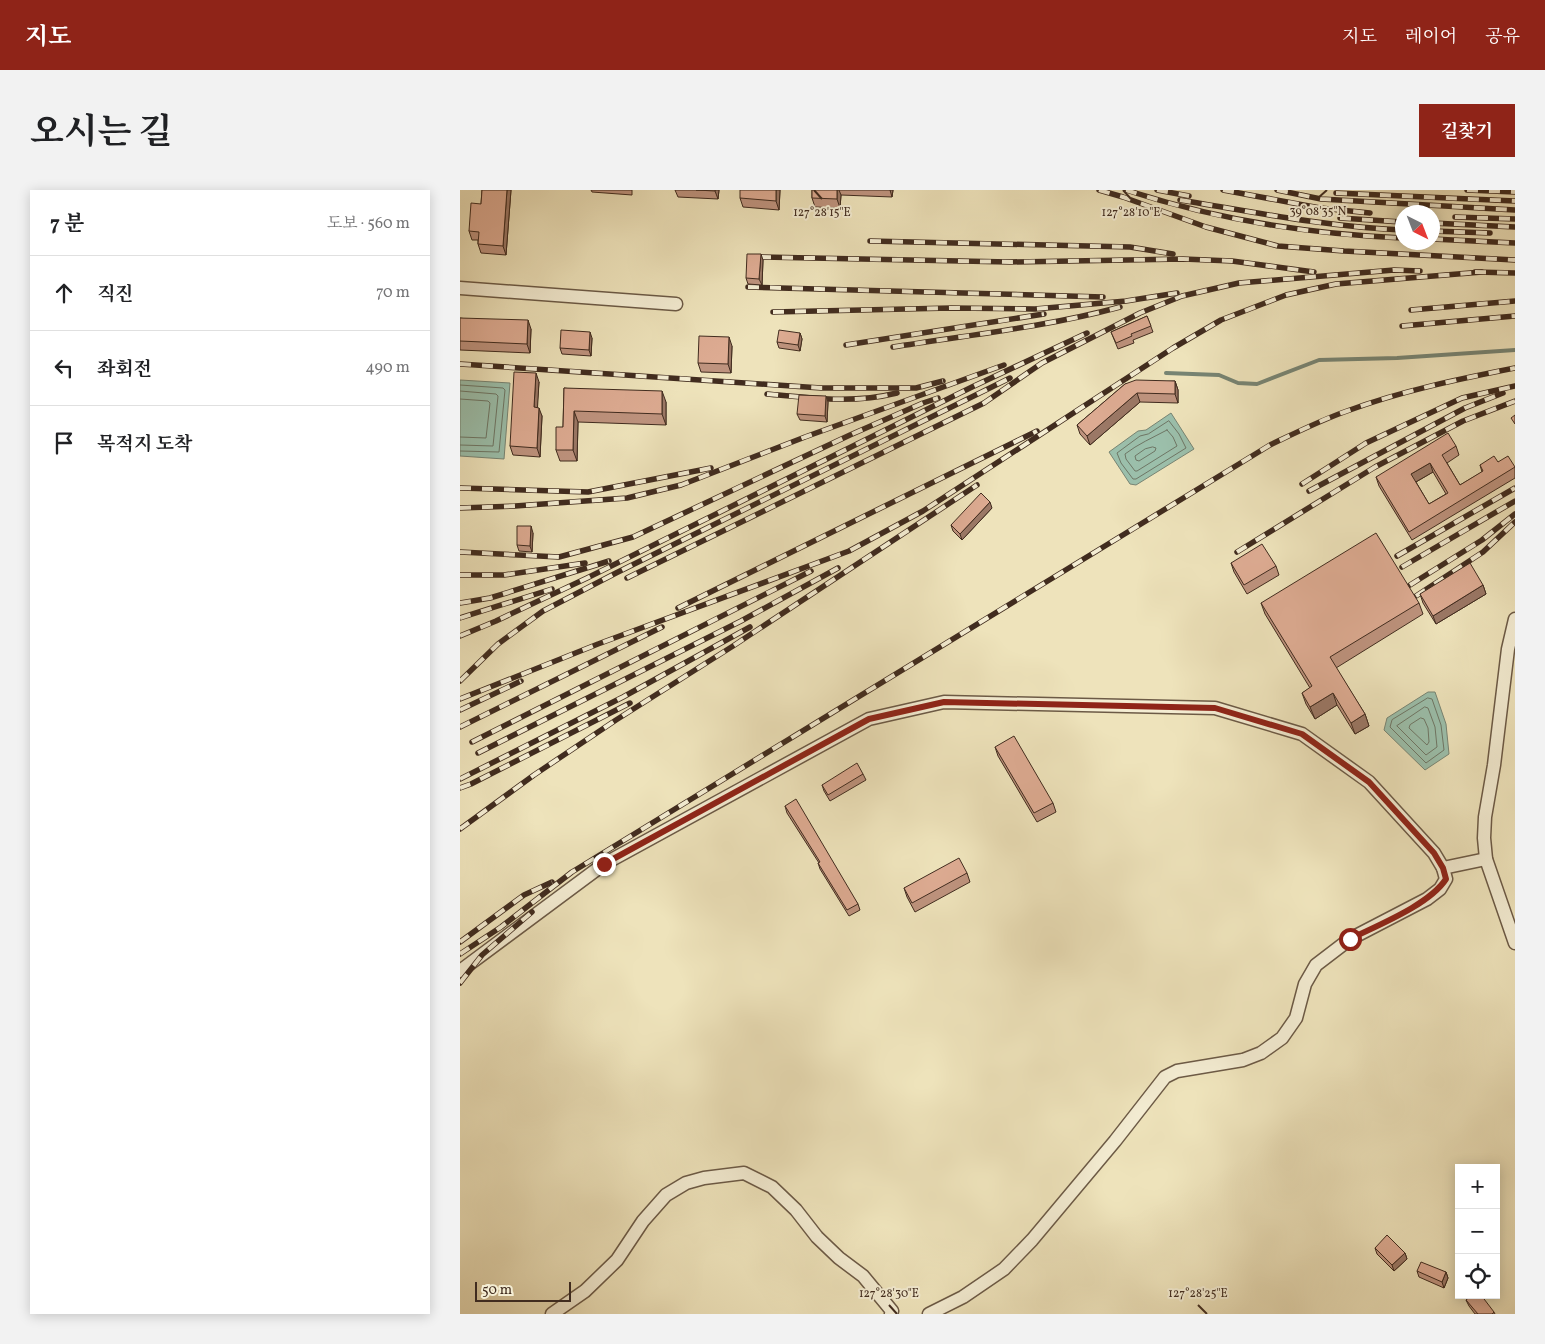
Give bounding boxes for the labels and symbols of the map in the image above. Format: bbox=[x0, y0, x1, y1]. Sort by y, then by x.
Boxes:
text: 39°08'35"N bbox=[1290, 204, 1346, 220]
text: 127°28'15"E bbox=[793, 205, 851, 221]
text: 127°28'10"E bbox=[1102, 205, 1160, 221]
north arrow bbox=[1395, 205, 1440, 250]
route end bbox=[593, 853, 616, 876]
route start bbox=[1339, 928, 1362, 951]
scale bar bbox=[475, 1279, 571, 1302]
text: 127°28'30"E bbox=[859, 1286, 919, 1302]
text: 127°28'25"E bbox=[1168, 1286, 1228, 1302]

